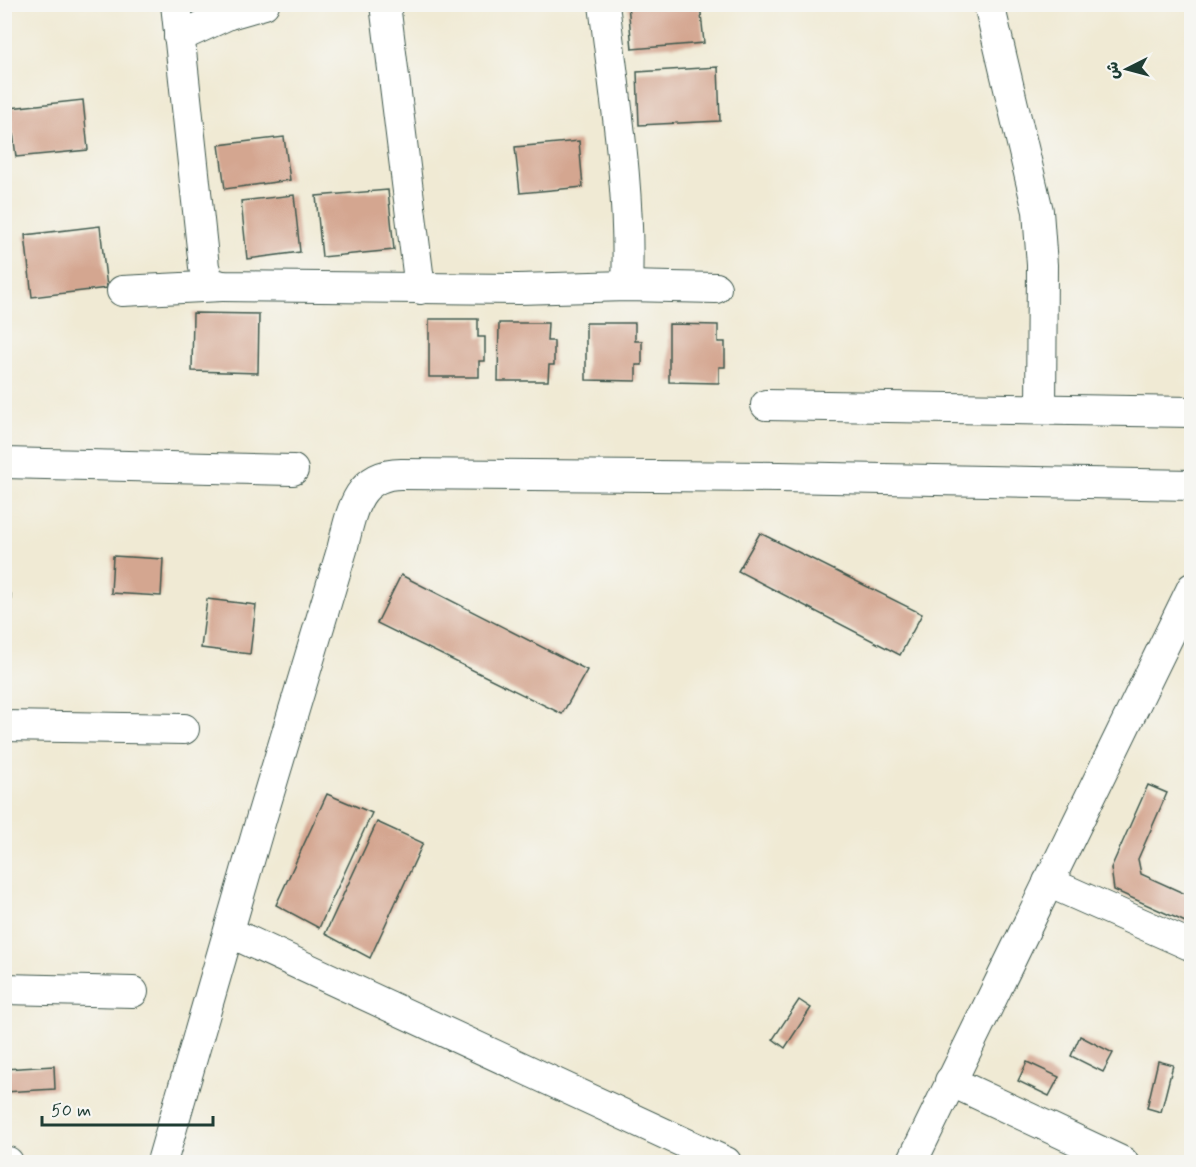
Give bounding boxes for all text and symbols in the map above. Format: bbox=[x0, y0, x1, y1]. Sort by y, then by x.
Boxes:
north arrow bbox=[1097, 39, 1157, 99]
text: ش bbox=[1102, 61, 1125, 80]
scale bar bbox=[42, 1089, 213, 1127]
text: 50 m bbox=[51, 1099, 91, 1123]

